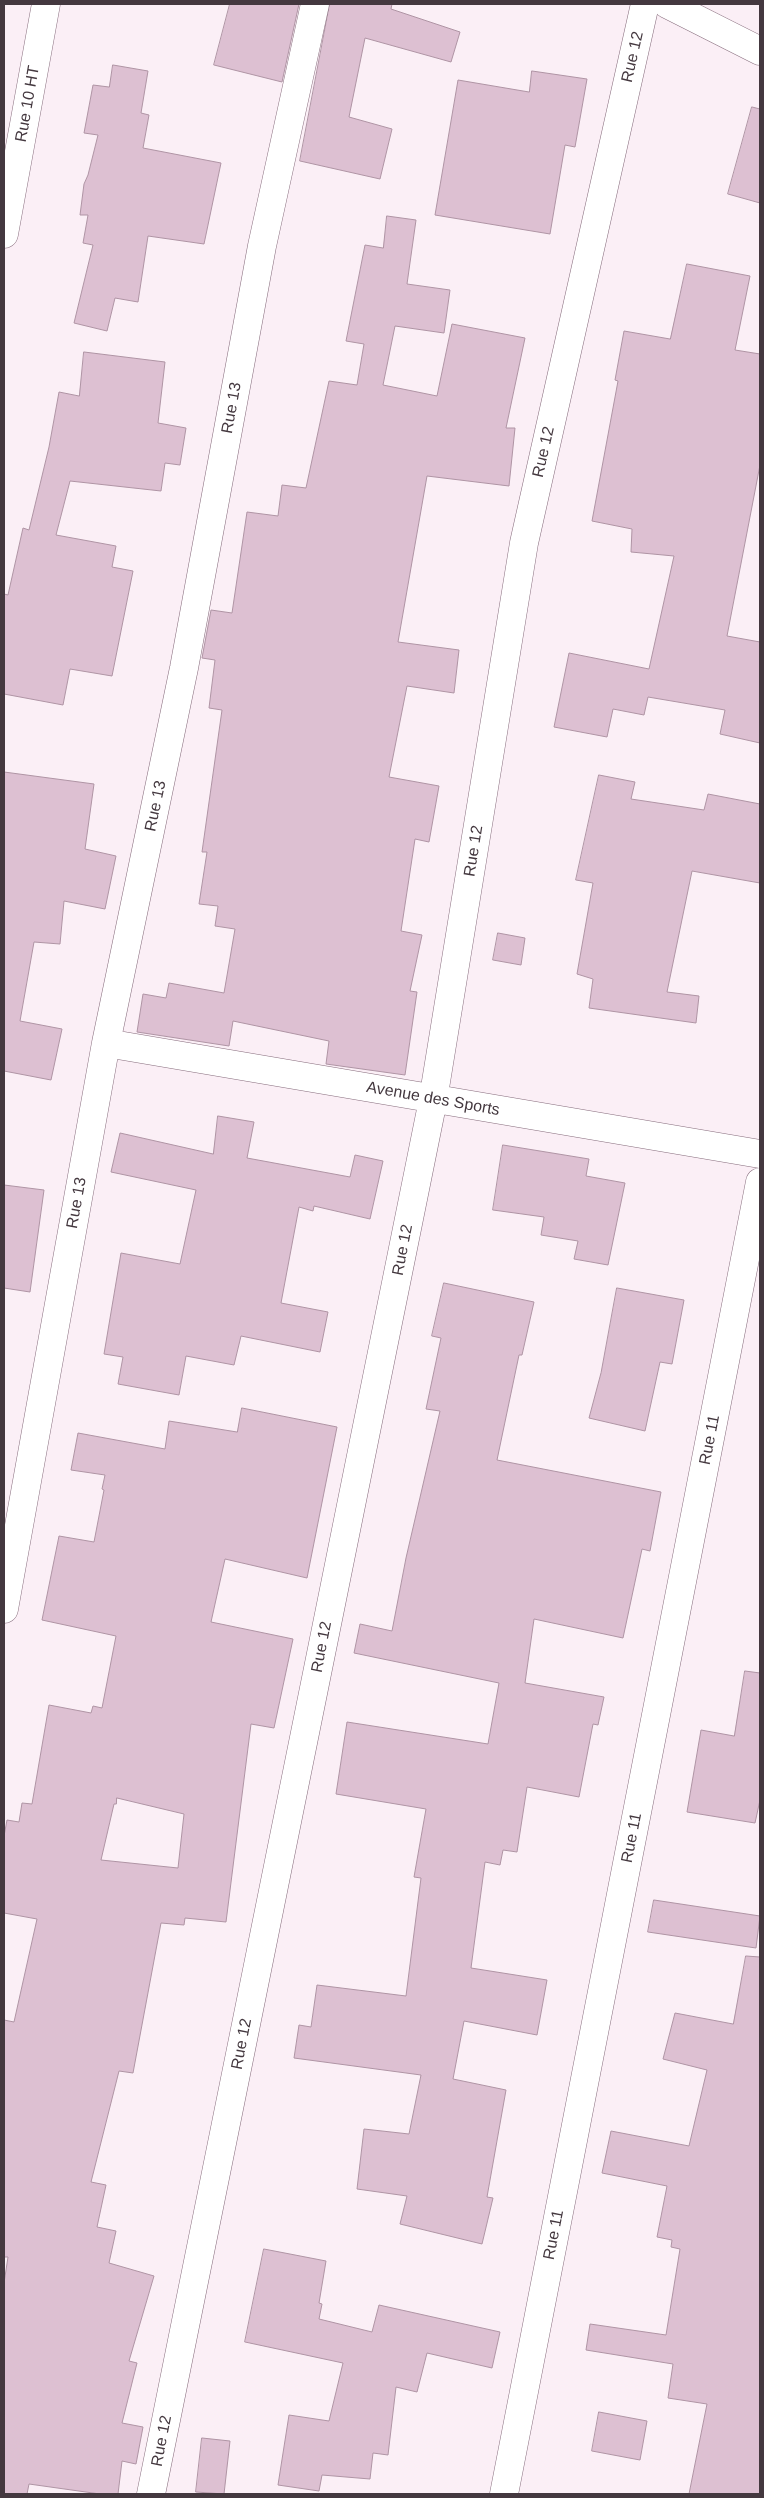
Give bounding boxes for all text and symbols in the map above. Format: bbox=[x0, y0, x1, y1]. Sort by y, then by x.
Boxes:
street label: Rue 12 bbox=[618, 30, 648, 84]
street label: Rue 10 HT bbox=[12, 64, 44, 144]
street label: Rue 13 bbox=[218, 381, 246, 435]
street label: Rue 12 bbox=[529, 425, 559, 479]
street label: Rue 13 bbox=[141, 779, 171, 833]
street label: Rue 12 bbox=[460, 824, 488, 878]
street label: Avenue des Sports bbox=[365, 1078, 501, 1120]
street label: Rue 13 bbox=[63, 1176, 91, 1230]
street label: Rue 12 bbox=[389, 1223, 417, 1277]
street label: Rue 11 bbox=[696, 1413, 724, 1467]
street label: Rue 12 bbox=[308, 1620, 336, 1674]
street label: Rue 11 bbox=[618, 1811, 646, 1865]
street label: Rue 12 bbox=[228, 2017, 256, 2071]
street label: Rue 11 bbox=[540, 2208, 568, 2262]
street label: Rue 12 bbox=[148, 2414, 176, 2468]

